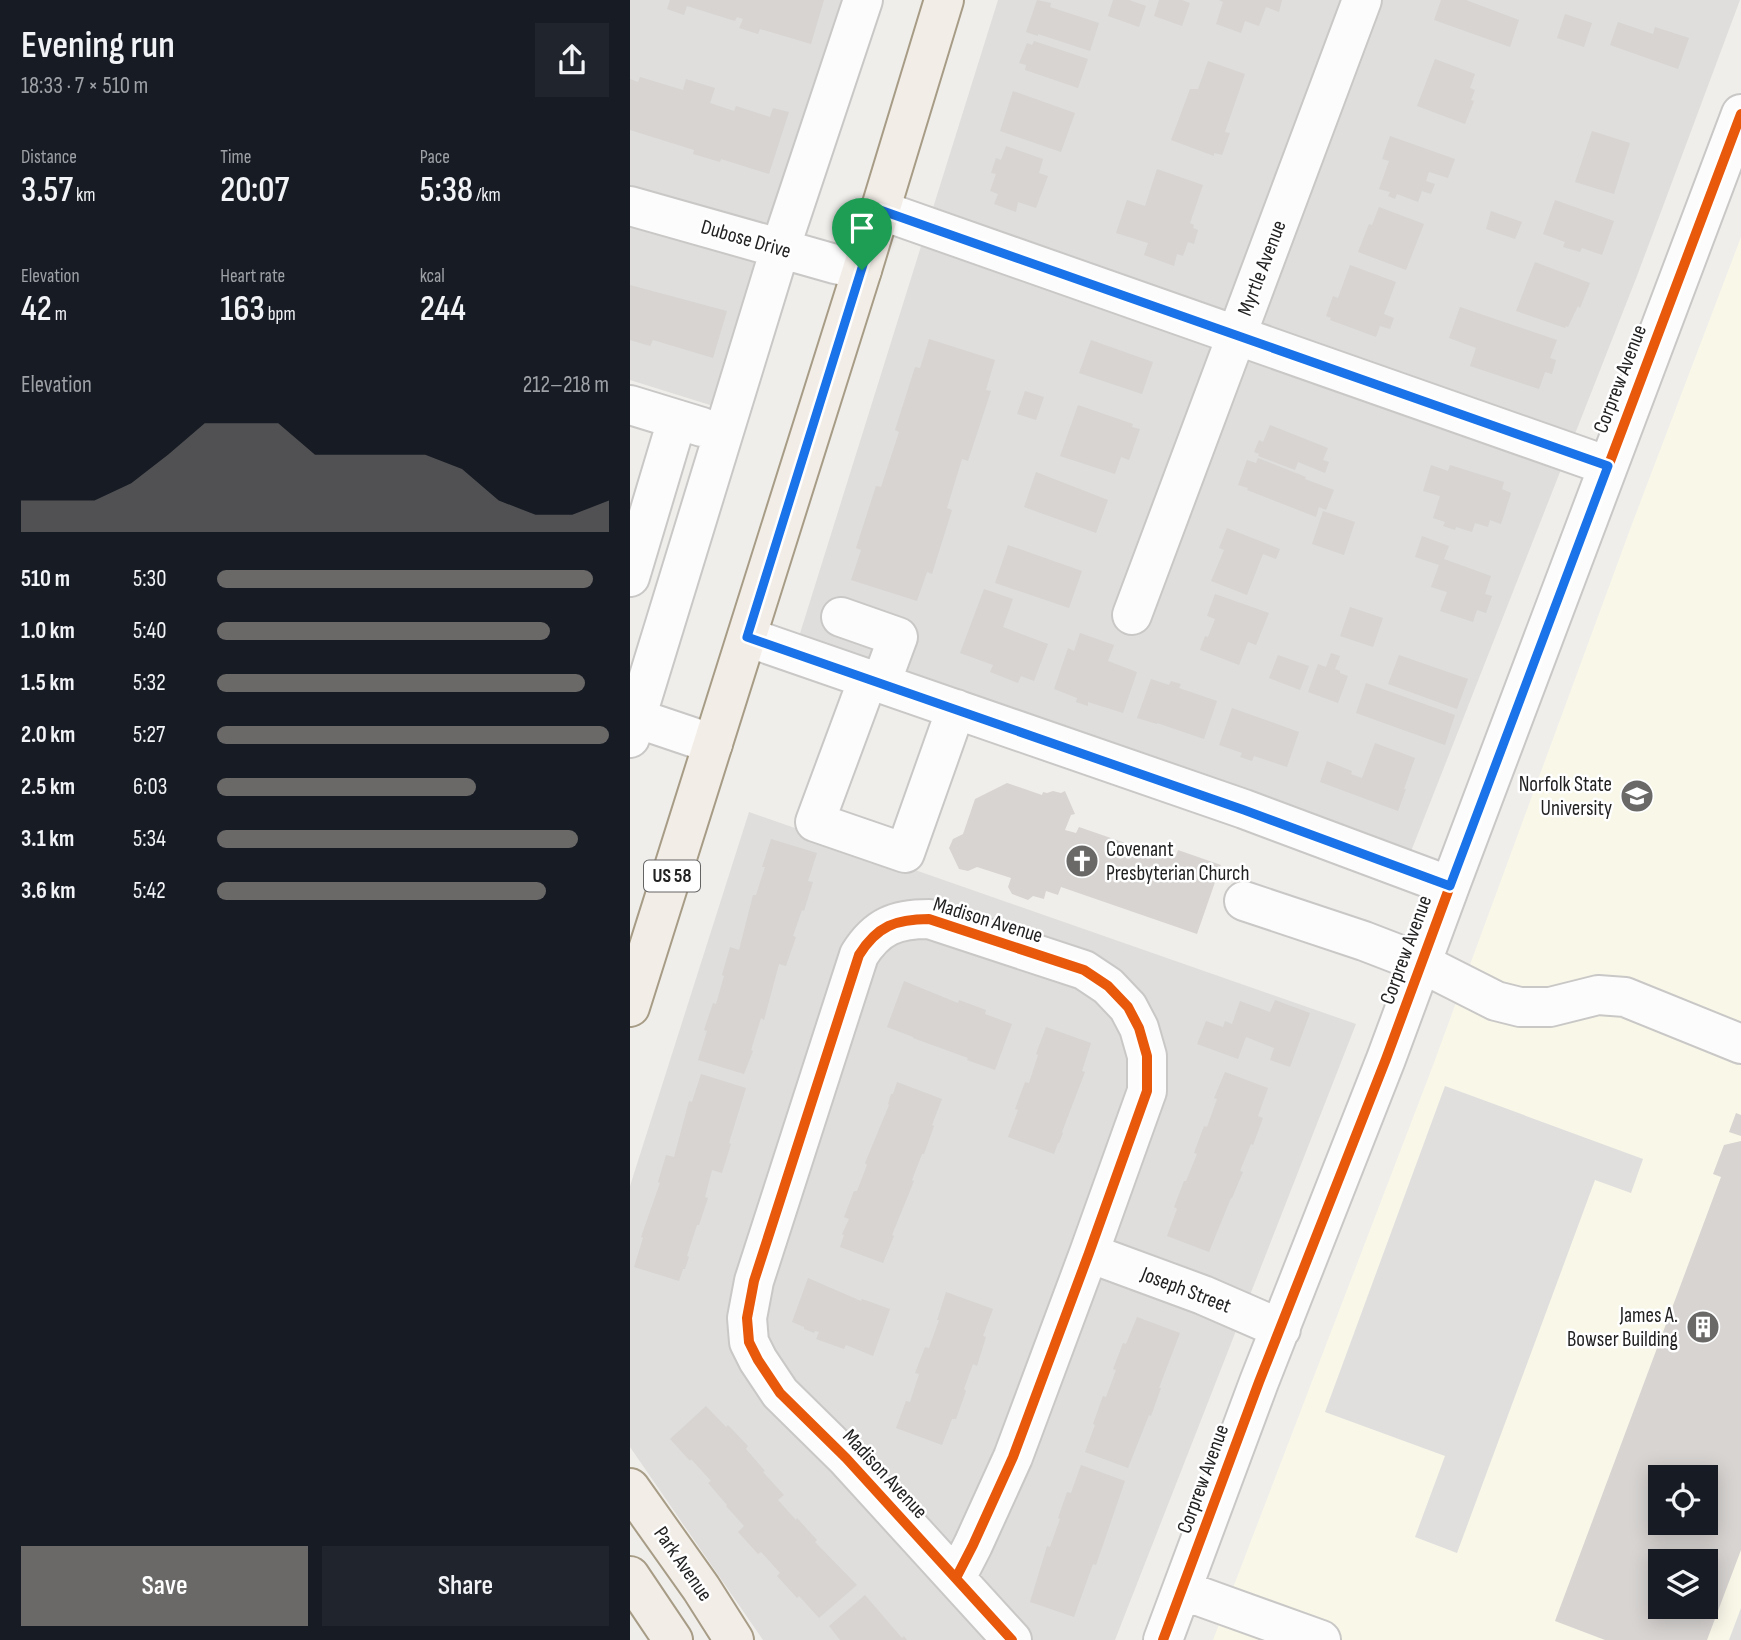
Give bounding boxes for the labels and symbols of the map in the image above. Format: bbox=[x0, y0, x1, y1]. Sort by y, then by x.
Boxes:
pin bbox=[832, 198, 892, 270]
street label: Dubose Drive bbox=[698, 214, 794, 264]
street label: Myrtle Avenue bbox=[1232, 217, 1292, 319]
street label: Corprew Avenue bbox=[1588, 321, 1652, 437]
place label: Norfolk State University bbox=[1519, 772, 1612, 821]
school or university icon: Norfolk State University bbox=[1618, 777, 1656, 815]
place label: Covenant Presbyterian Church bbox=[1106, 837, 1249, 886]
church icon: Covenant Presbyterian Church bbox=[1063, 842, 1101, 880]
road number: US 58 bbox=[644, 860, 700, 891]
street label: Madison Avenue bbox=[930, 892, 1046, 948]
street label: Corprew Avenue bbox=[1375, 892, 1437, 1008]
street label: Joseph Street bbox=[1137, 1261, 1235, 1319]
place label: James A. Bowser Building bbox=[1567, 1303, 1678, 1352]
building icon: James A. Bowser Building bbox=[1684, 1308, 1722, 1346]
street label: Corprew Avenue bbox=[1172, 1421, 1234, 1537]
street label: Madison Avenue bbox=[837, 1424, 933, 1524]
street label: Park Avenue bbox=[648, 1522, 718, 1606]

